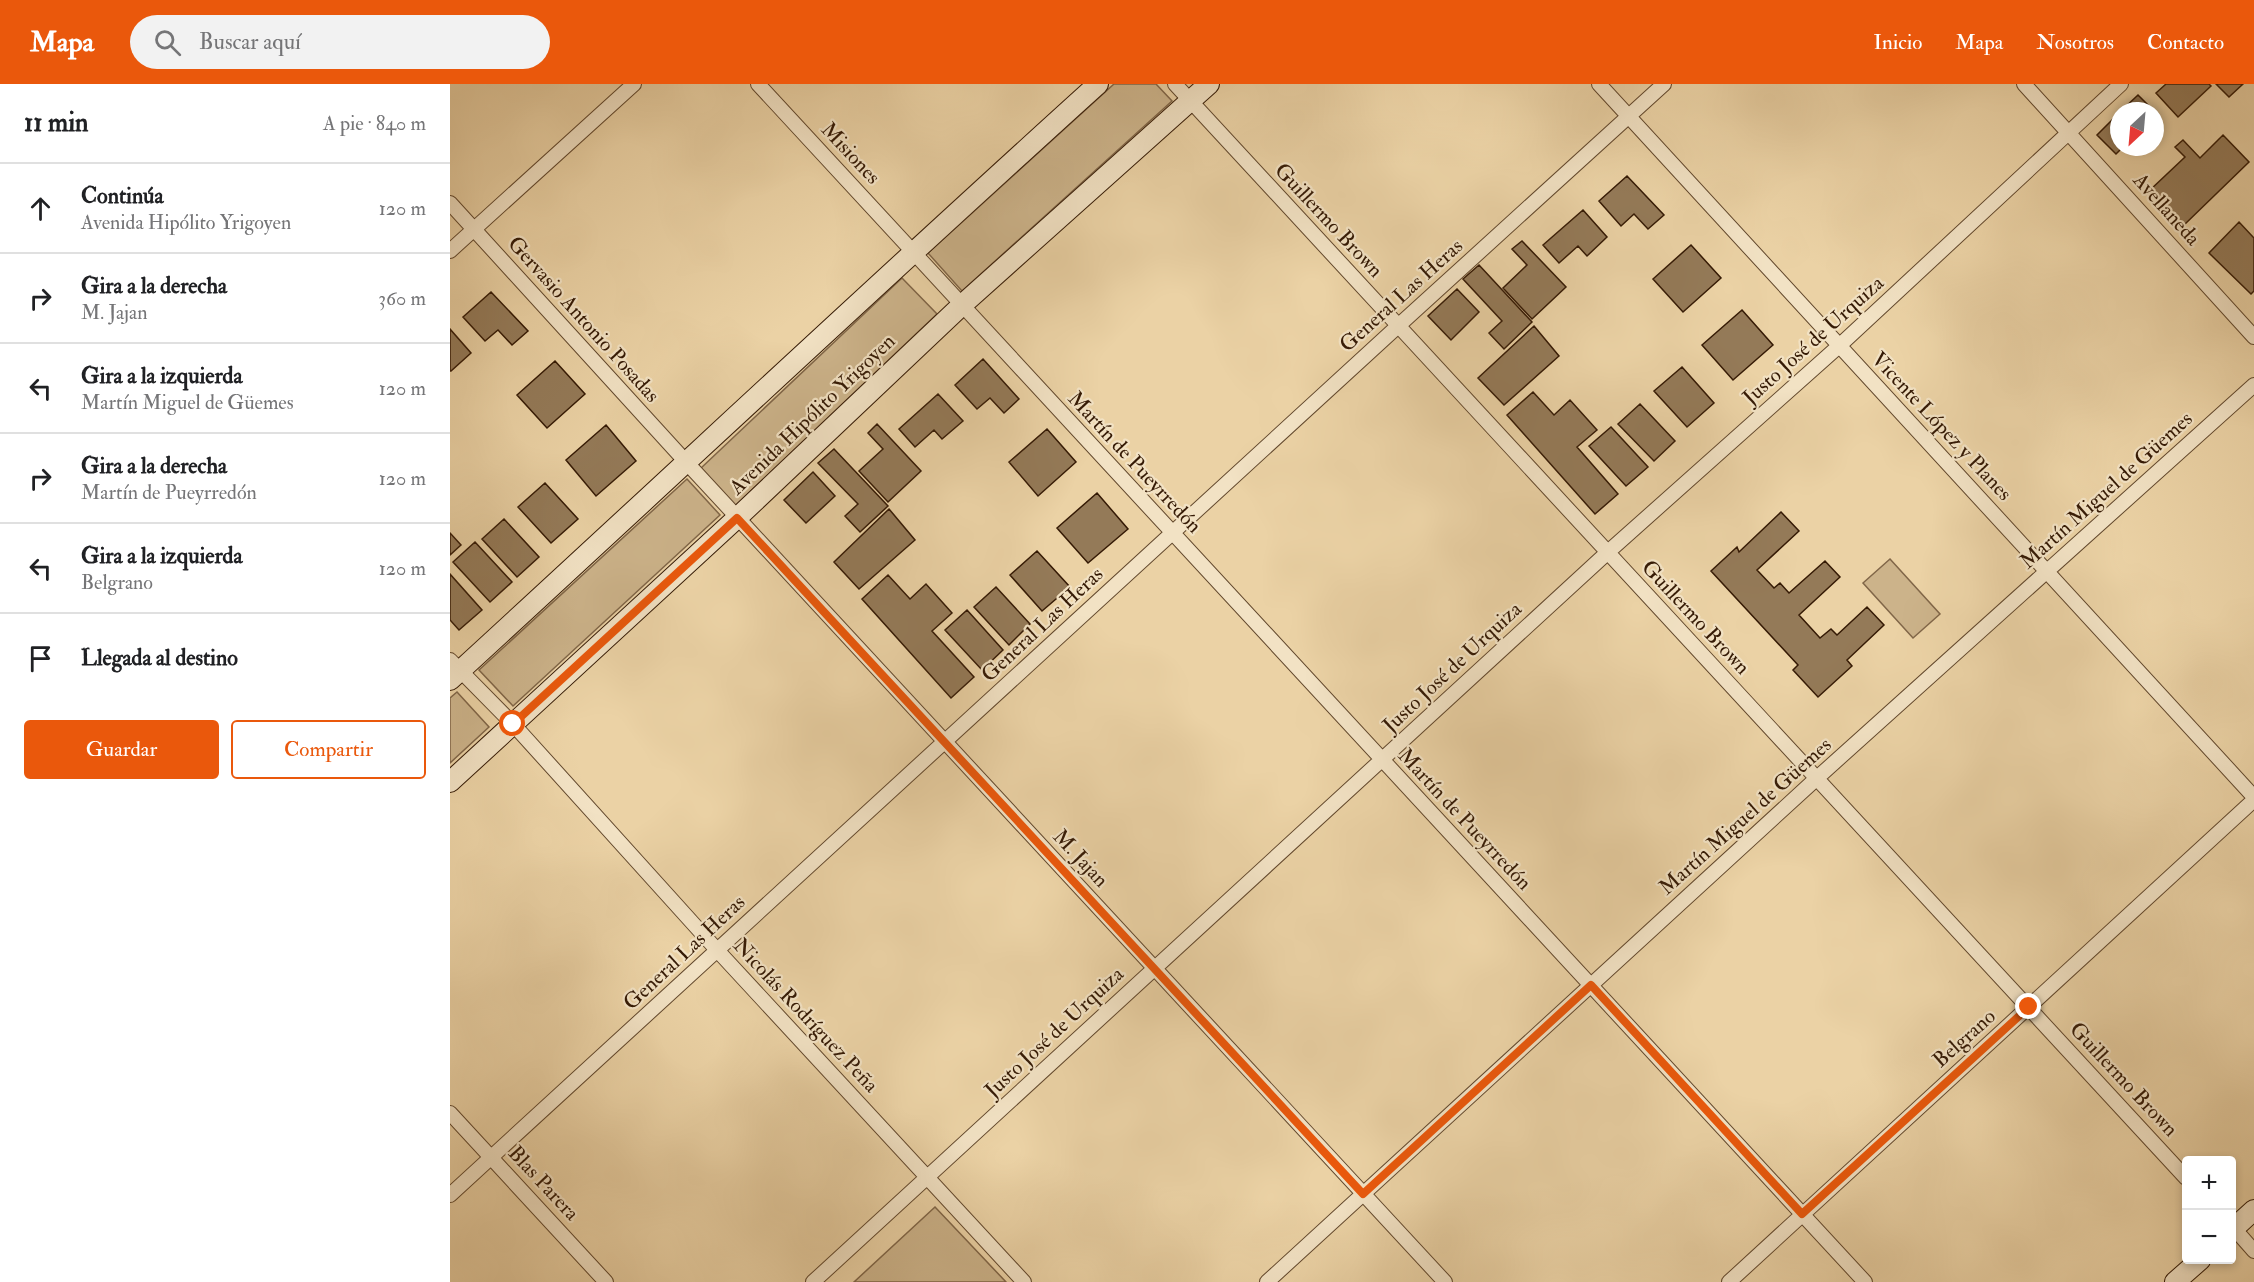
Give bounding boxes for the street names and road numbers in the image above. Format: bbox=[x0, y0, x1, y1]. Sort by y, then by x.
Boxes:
street label: Misiones bbox=[815, 117, 886, 190]
street label: Guillermo Brown bbox=[1269, 157, 1389, 284]
street label: Avellaneda bbox=[2126, 167, 2206, 252]
street label: Gervasio Antonio Posadas bbox=[502, 230, 666, 408]
street label: General Las Heras bbox=[1334, 233, 1469, 358]
street label: Justo José de Urquiza bbox=[1736, 270, 1890, 412]
street label: Avenida Hipólito Yrigoyen bbox=[723, 328, 901, 501]
street label: Vicente López y Planes bbox=[1865, 346, 2018, 507]
street label: Martín de Pueyrredón bbox=[1062, 386, 1208, 539]
street label: Martín Miguel de Güemes bbox=[2014, 406, 2198, 575]
street label: Guillermo Brown bbox=[1636, 554, 1756, 681]
street label: General Las Heras bbox=[976, 561, 1109, 688]
street label: Justo José de Urquiza bbox=[1376, 596, 1528, 740]
street label: Martín Miguel de Güemes bbox=[1653, 732, 1837, 901]
street label: Martín de Pueyrredón bbox=[1392, 743, 1538, 896]
street label: M. Jajan bbox=[1047, 824, 1114, 893]
street label: General Las Heras bbox=[618, 889, 751, 1016]
street label: Nicolás Rodríguez Peña bbox=[727, 932, 884, 1099]
street label: Justo José de Urquiza bbox=[978, 961, 1130, 1105]
street label: Belgrano bbox=[1927, 1003, 2001, 1074]
street label: Guillermo Brown bbox=[2064, 1016, 2184, 1143]
street label: Blas Parera bbox=[502, 1140, 585, 1227]

